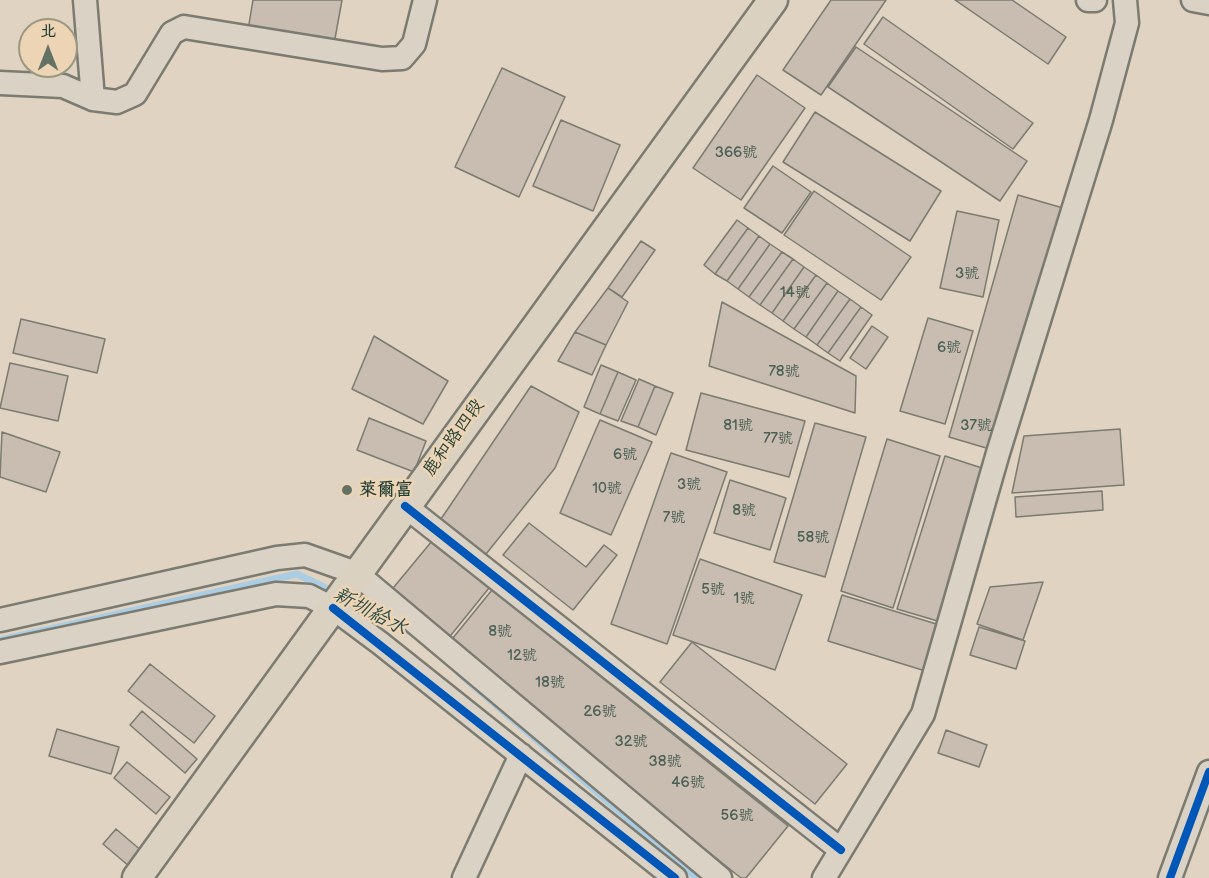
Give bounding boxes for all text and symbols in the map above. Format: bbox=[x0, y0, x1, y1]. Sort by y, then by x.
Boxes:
north arrow bbox=[18, 18, 78, 78]
text: 北 bbox=[40, 22, 56, 41]
house number: 366號 bbox=[715, 144, 757, 162]
house number: 3號 bbox=[955, 265, 979, 283]
house number: 14號 bbox=[780, 284, 810, 302]
house number: 6號 bbox=[937, 339, 961, 357]
house number: 78號 bbox=[768, 363, 800, 381]
street label: 鹿和路四段 bbox=[419, 395, 489, 481]
house number: 81號 bbox=[723, 417, 753, 435]
house number: 37號 bbox=[960, 417, 992, 435]
house number: 77號 bbox=[763, 430, 793, 448]
house number: 6號 bbox=[613, 446, 637, 464]
house number: 3號 bbox=[677, 476, 701, 494]
place label: 萊爾富 bbox=[359, 479, 413, 501]
house number: 10號 bbox=[592, 480, 622, 498]
marker: 萊爾富 bbox=[340, 483, 354, 497]
house number: 8號 bbox=[732, 502, 756, 520]
house number: 7號 bbox=[663, 509, 685, 527]
house number: 58號 bbox=[797, 529, 829, 547]
house number: 5號 bbox=[701, 581, 725, 599]
water label: 新圳給水 bbox=[329, 583, 411, 641]
house number: 1號 bbox=[734, 590, 754, 608]
house number: 8號 bbox=[488, 623, 512, 641]
house number: 12號 bbox=[507, 647, 537, 665]
house number: 18號 bbox=[535, 674, 565, 692]
house number: 26號 bbox=[583, 703, 617, 721]
house number: 32號 bbox=[614, 733, 648, 751]
house number: 38號 bbox=[649, 753, 681, 771]
house number: 46號 bbox=[671, 774, 705, 792]
house number: 56號 bbox=[721, 807, 753, 825]

